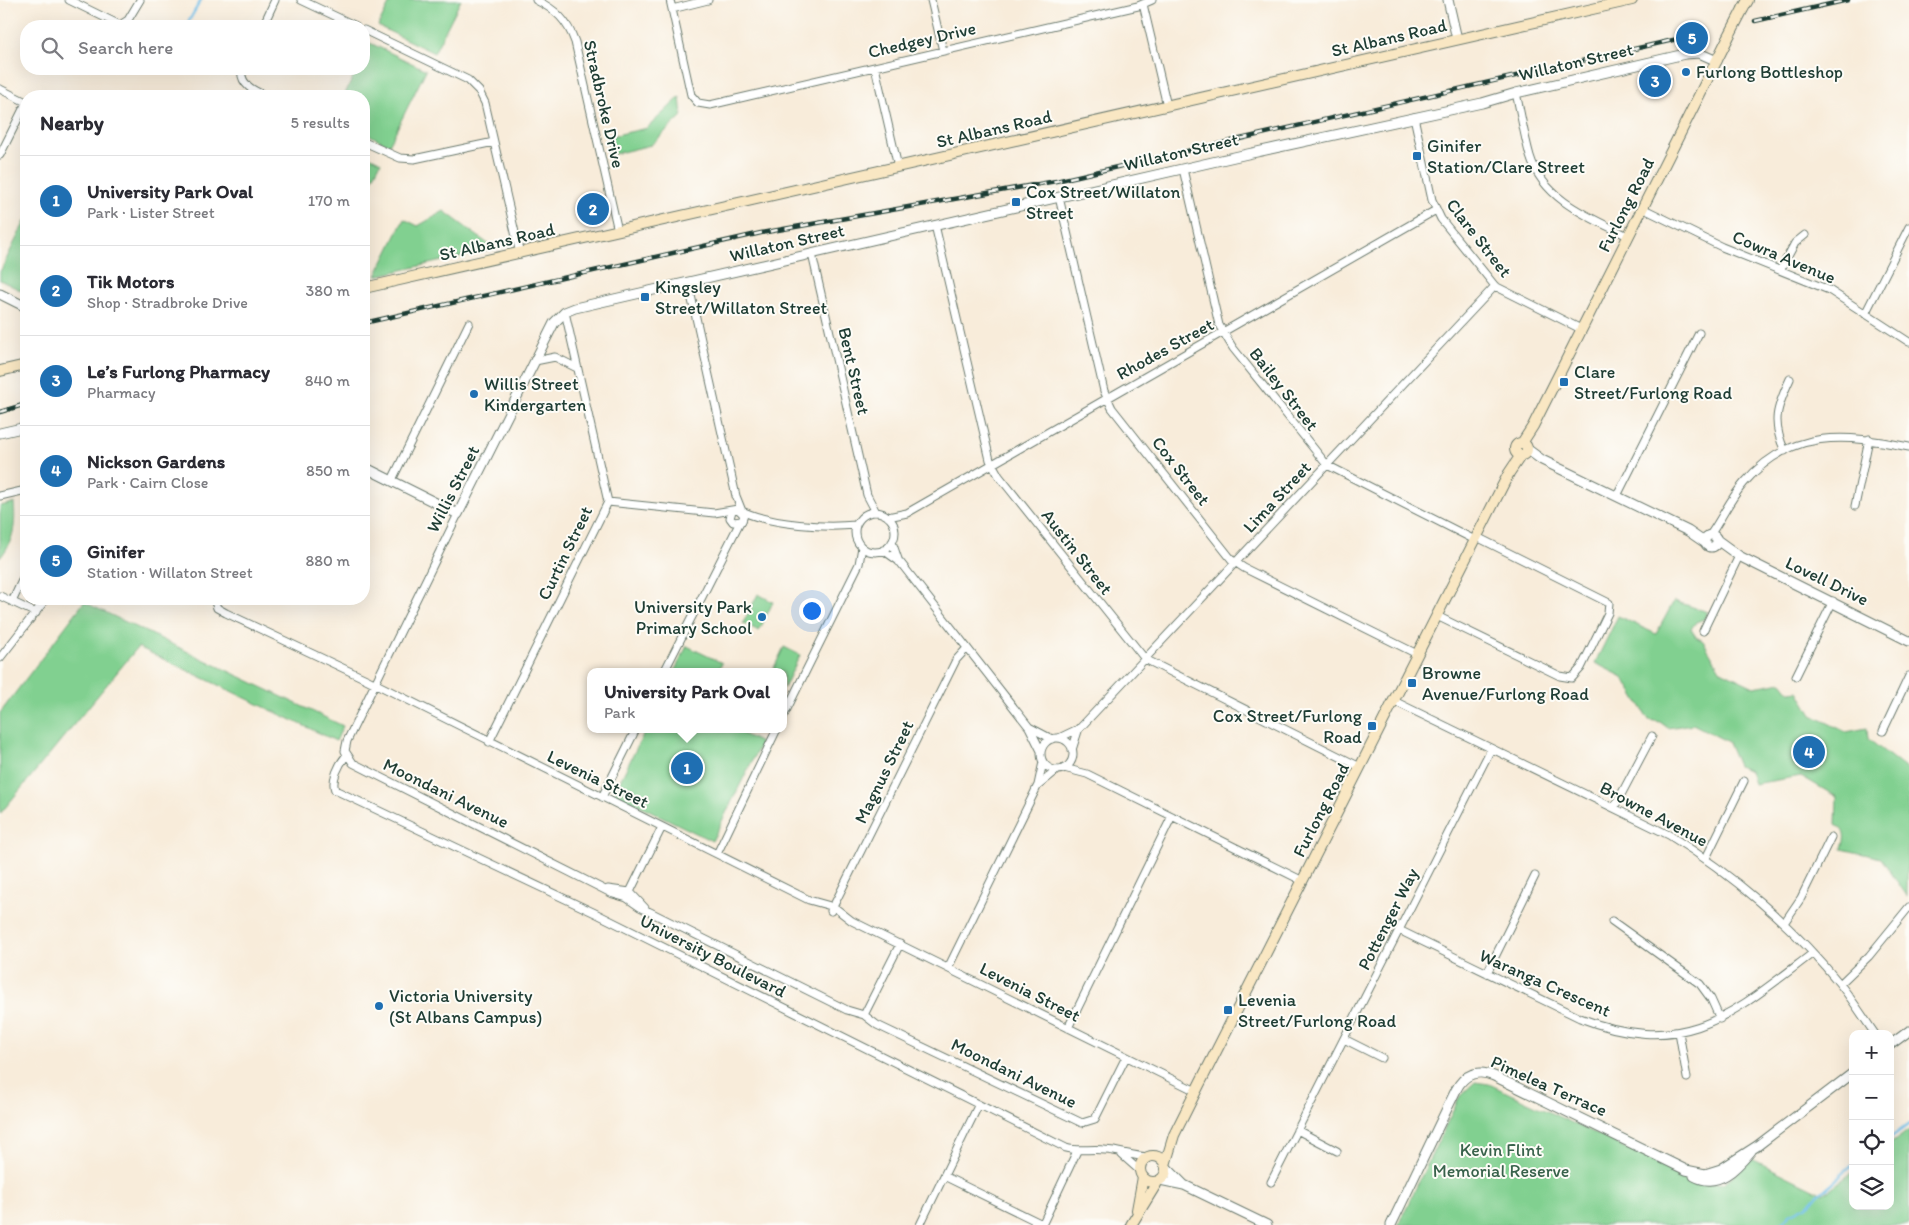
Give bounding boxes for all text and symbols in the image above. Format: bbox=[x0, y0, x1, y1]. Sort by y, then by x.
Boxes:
street label: St Albans Road bbox=[1329, 14, 1449, 62]
street label: Chedgey Drive bbox=[866, 17, 978, 63]
pin: 5 bbox=[1676, 19, 1708, 57]
search box bbox=[20, 20, 370, 75]
icon: search bbox=[38, 34, 66, 62]
text: Search here bbox=[78, 36, 173, 59]
street label: Stradbroke Drive bbox=[579, 38, 629, 170]
street label: Willaton Street bbox=[1516, 38, 1636, 86]
place label: Furlong Bottleshop bbox=[1696, 61, 1843, 83]
pin: 3 bbox=[1639, 62, 1671, 100]
marker: Furlong Bottleshop bbox=[1680, 66, 1692, 78]
street label: St Albans Road bbox=[934, 105, 1054, 153]
text: Nearby bbox=[40, 110, 104, 135]
text: 5 results bbox=[290, 113, 350, 132]
street label: Willaton Street bbox=[1121, 128, 1241, 176]
place label: Ginifer Station/Clare Street bbox=[1427, 135, 1585, 178]
marker: Ginifer Station/Clare Street bbox=[1411, 150, 1423, 162]
street label: Furlong Road bbox=[1593, 154, 1659, 256]
text: University Park Oval bbox=[87, 180, 253, 203]
place label: Cox Street/Willaton Street bbox=[1026, 181, 1180, 224]
pin: 2 bbox=[577, 190, 609, 228]
text: 1 bbox=[52, 191, 60, 210]
text: 170 m bbox=[308, 191, 350, 210]
street label: Clare Street bbox=[1442, 194, 1517, 282]
marker: Cox Street/Willaton Street bbox=[1010, 196, 1022, 208]
text: Park · Lister Street bbox=[87, 203, 215, 222]
street label: St Albans Road bbox=[437, 218, 557, 266]
street label: Willaton Street bbox=[727, 219, 847, 267]
street label: Cowra Avenue bbox=[1729, 225, 1839, 289]
text: Tik Motors bbox=[87, 270, 174, 293]
place label: Kingsley Street/Willaton Street bbox=[655, 276, 827, 319]
text: 2 bbox=[52, 281, 60, 300]
text: 380 m bbox=[306, 281, 350, 300]
marker: Kingsley Street/Willaton Street bbox=[639, 291, 651, 303]
text: Shop · Stradbroke Drive bbox=[87, 293, 248, 312]
street label: Rhodes Street bbox=[1113, 313, 1218, 385]
street label: Bent Street bbox=[833, 325, 875, 417]
street label: Bailey Street bbox=[1245, 343, 1324, 435]
text: Le’s Furlong Pharmacy bbox=[87, 360, 270, 383]
place label: Clare Street/Furlong Road bbox=[1574, 361, 1732, 404]
text: 3 bbox=[52, 371, 60, 390]
text: 840 m bbox=[305, 371, 350, 390]
place label: Willis Street Kindergarten bbox=[484, 373, 587, 416]
marker: Clare Street/Furlong Road bbox=[1558, 376, 1570, 388]
text: Pharmacy bbox=[87, 383, 155, 402]
marker: Willis Street Kindergarten bbox=[468, 388, 480, 400]
street label: Cox Street bbox=[1147, 432, 1215, 510]
street label: Willis Street bbox=[422, 442, 484, 536]
text: Nickson Gardens bbox=[87, 450, 225, 473]
street label: Lima Street bbox=[1238, 457, 1316, 537]
text: 4 bbox=[51, 461, 61, 480]
text: 850 m bbox=[306, 461, 350, 480]
text: Park · Cairn Close bbox=[87, 473, 208, 492]
street label: Curtin Street bbox=[533, 502, 597, 604]
street label: Austin Street bbox=[1037, 505, 1117, 599]
text: Ginifer bbox=[87, 540, 144, 563]
text: 5 bbox=[52, 551, 60, 570]
text: 880 m bbox=[306, 551, 350, 570]
street label: Lovell Drive bbox=[1782, 551, 1872, 611]
text: Station · Willaton Street bbox=[87, 563, 253, 582]
place label: University Park Primary School bbox=[634, 596, 752, 639]
your location bbox=[799, 598, 825, 624]
marker: University Park Primary School bbox=[756, 611, 768, 623]
place label: Browne Avenue/Furlong Road bbox=[1422, 662, 1589, 705]
popup bbox=[587, 668, 787, 733]
marker: Browne Avenue/Furlong Road bbox=[1406, 677, 1418, 689]
text: University Park Oval bbox=[604, 680, 770, 703]
text: Park bbox=[604, 703, 635, 722]
place label: Cox Street/Furlong Road bbox=[1213, 705, 1363, 748]
street label: Magnus Street bbox=[850, 717, 919, 827]
marker: Cox Street/Furlong Road bbox=[1366, 720, 1378, 732]
pin: 4 bbox=[1793, 733, 1825, 771]
street label: Levenia Street bbox=[544, 745, 653, 813]
pin: 1 bbox=[671, 749, 703, 787]
street label: Moondani Avenue bbox=[380, 753, 512, 833]
street label: Furlong Road bbox=[1288, 759, 1354, 861]
street label: Browne Avenue bbox=[1596, 776, 1712, 852]
street label: Pottenger Way bbox=[1353, 864, 1423, 974]
street label: University Boulevard bbox=[636, 909, 790, 1003]
street label: Waranga Crescent bbox=[1476, 944, 1614, 1022]
street label: Levenia Street bbox=[976, 957, 1084, 1027]
place label: Victoria University (St Albans Campus) bbox=[389, 985, 542, 1028]
place label: Levenia Street/Furlong Road bbox=[1238, 989, 1396, 1032]
marker: Victoria University (St Albans Campus) bbox=[373, 1000, 385, 1012]
marker: Levenia Street/Furlong Road bbox=[1222, 1004, 1234, 1016]
map controls bbox=[1849, 1030, 1894, 1210]
button: + bbox=[1849, 1030, 1894, 1075]
street label: Moondani Avenue bbox=[948, 1033, 1080, 1113]
street label: Pimelea Terrace bbox=[1488, 1051, 1610, 1121]
button: − bbox=[1849, 1075, 1894, 1120]
button: locate bbox=[1849, 1120, 1894, 1165]
park label: Kevin Flint Memorial Reserve bbox=[1433, 1139, 1569, 1182]
button: layers bbox=[1849, 1165, 1894, 1210]

